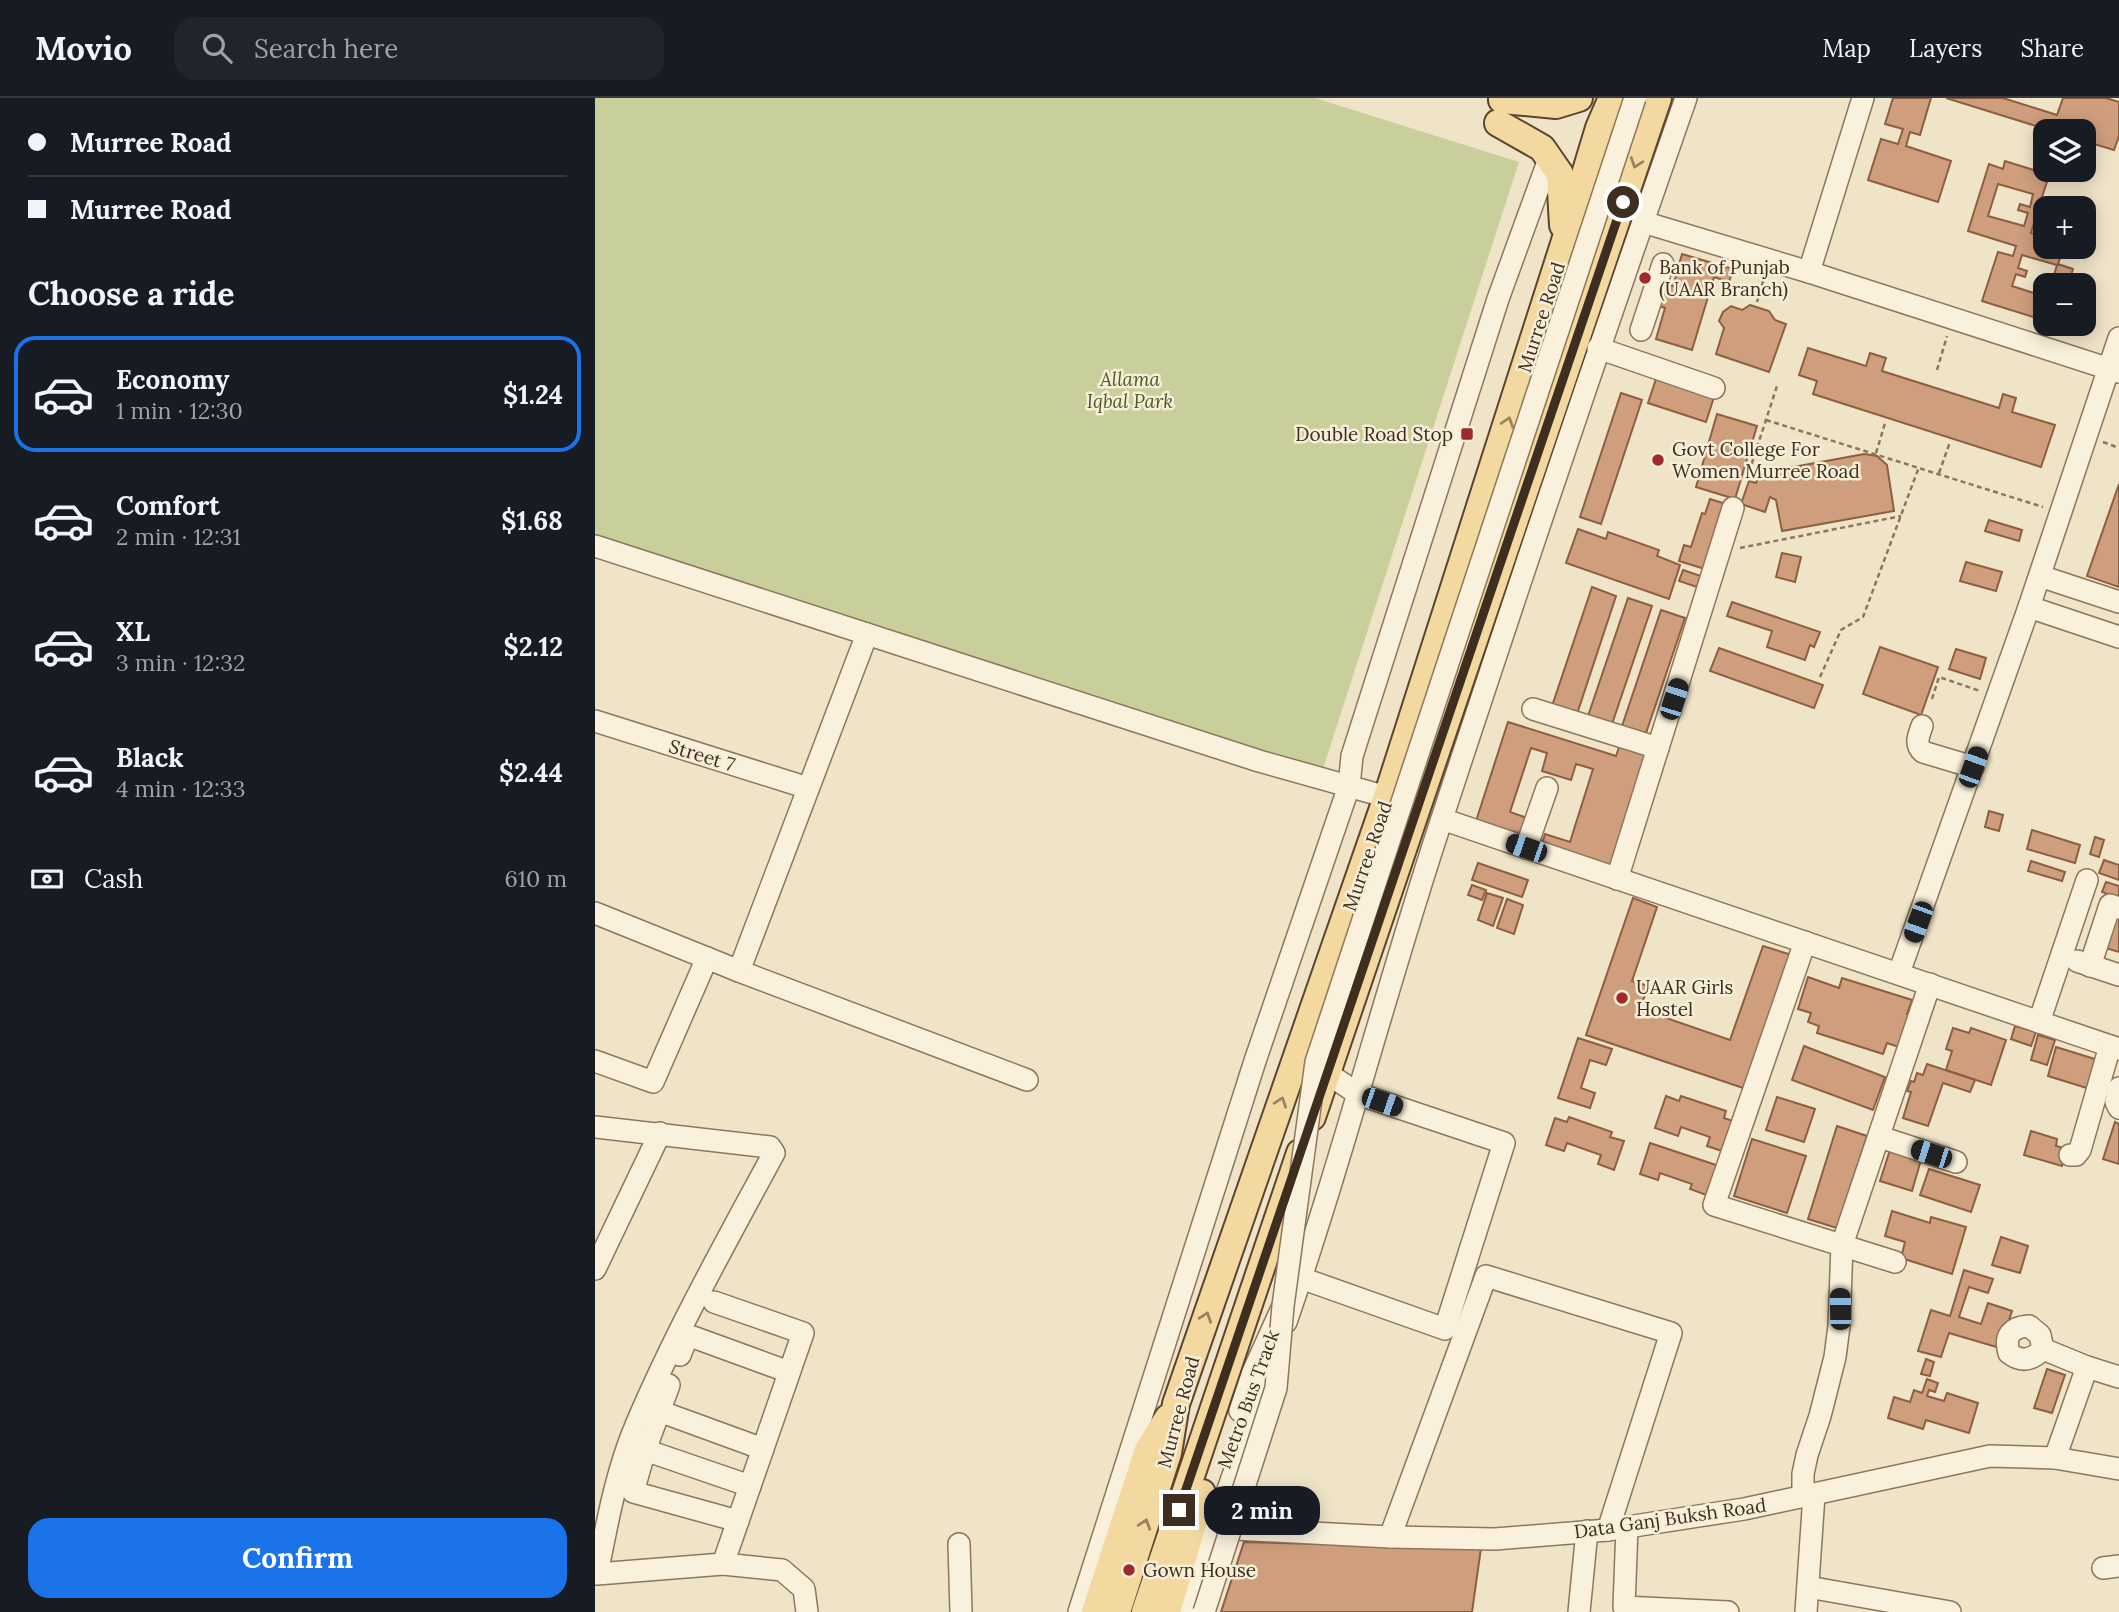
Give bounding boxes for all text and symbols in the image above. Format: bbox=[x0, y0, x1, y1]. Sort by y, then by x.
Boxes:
search box bbox=[174, 17, 664, 80]
text: Movio bbox=[35, 27, 132, 69]
icon: search bbox=[198, 29, 236, 67]
text: Search here bbox=[254, 32, 398, 65]
text: Map bbox=[1822, 33, 1871, 64]
text: Layers bbox=[1909, 33, 1982, 64]
text: Share bbox=[2020, 33, 2084, 64]
map controls bbox=[2033, 119, 2096, 336]
button: layers bbox=[2033, 119, 2096, 182]
text: Murree Road bbox=[70, 126, 232, 159]
one-way arrow bbox=[1630, 156, 1644, 168]
route start bbox=[1607, 186, 1639, 218]
text: Murree Road bbox=[70, 193, 232, 226]
button: + bbox=[2033, 196, 2096, 259]
place label: Bank of Punjab (UAAR Branch) bbox=[1659, 255, 1790, 302]
street label: Murree Road bbox=[1512, 259, 1570, 375]
marker: Bank of Punjab (UAAR Branch) bbox=[1637, 270, 1653, 286]
text: Choose a ride bbox=[28, 273, 235, 314]
button: − bbox=[2033, 273, 2096, 336]
icon: car bbox=[32, 363, 95, 426]
text: Economy bbox=[116, 363, 229, 396]
park label: Allama Iqbal Park bbox=[1087, 367, 1173, 413]
text: $1.24 bbox=[503, 378, 563, 411]
text: 1 min · 12:30 bbox=[116, 396, 243, 425]
one-way arrow bbox=[1500, 416, 1514, 428]
place label: Double Road Stop bbox=[1295, 422, 1453, 446]
marker: Double Road Stop bbox=[1459, 426, 1475, 442]
place label: Govt College For Women Murree Road bbox=[1672, 437, 1860, 483]
marker: Govt College For Women Murree Road bbox=[1650, 452, 1666, 468]
icon: car bbox=[32, 489, 95, 552]
text: Comfort bbox=[116, 489, 220, 522]
text: $1.68 bbox=[501, 504, 563, 537]
text: 2 min · 12:31 bbox=[116, 522, 241, 551]
icon: car bbox=[32, 615, 95, 678]
text: XL bbox=[116, 615, 150, 648]
text: $2.12 bbox=[503, 630, 563, 663]
text: 3 min · 12:32 bbox=[116, 648, 245, 677]
car bbox=[1658, 676, 1691, 722]
street label: Street 7 bbox=[666, 734, 738, 776]
icon: car bbox=[32, 741, 95, 804]
text: Black bbox=[116, 741, 184, 774]
car bbox=[1956, 744, 1991, 790]
text: $2.44 bbox=[499, 756, 563, 789]
text: 4 min · 12:33 bbox=[116, 774, 245, 803]
street label: Murree Road bbox=[1337, 798, 1397, 914]
car bbox=[1503, 831, 1550, 865]
icon: cash bbox=[28, 860, 66, 898]
text: Cash bbox=[84, 862, 143, 895]
text: 610 m bbox=[504, 864, 567, 893]
car bbox=[1901, 899, 1936, 945]
place label: UAAR Girls Hostel bbox=[1636, 975, 1734, 1021]
marker: UAAR Girls Hostel bbox=[1614, 990, 1630, 1006]
car bbox=[1359, 1085, 1406, 1119]
one-way arrow bbox=[1273, 1097, 1287, 1109]
car bbox=[1908, 1138, 1955, 1170]
car bbox=[1830, 1288, 1851, 1330]
one-way arrow bbox=[1198, 1312, 1212, 1324]
street label: Metro Bus Track bbox=[1212, 1326, 1285, 1472]
street label: Murree Road bbox=[1152, 1354, 1204, 1470]
callout: 2 min bbox=[1203, 1486, 1319, 1534]
street label: Data Ganj Buksh Road bbox=[1572, 1493, 1768, 1543]
route end bbox=[1163, 1494, 1195, 1526]
text: 2 min bbox=[1231, 1496, 1293, 1525]
button: Confirm bbox=[28, 1518, 567, 1598]
one-way arrow bbox=[1137, 1518, 1151, 1530]
place label: Gown House bbox=[1143, 1558, 1256, 1582]
marker: Gown House bbox=[1121, 1562, 1137, 1578]

